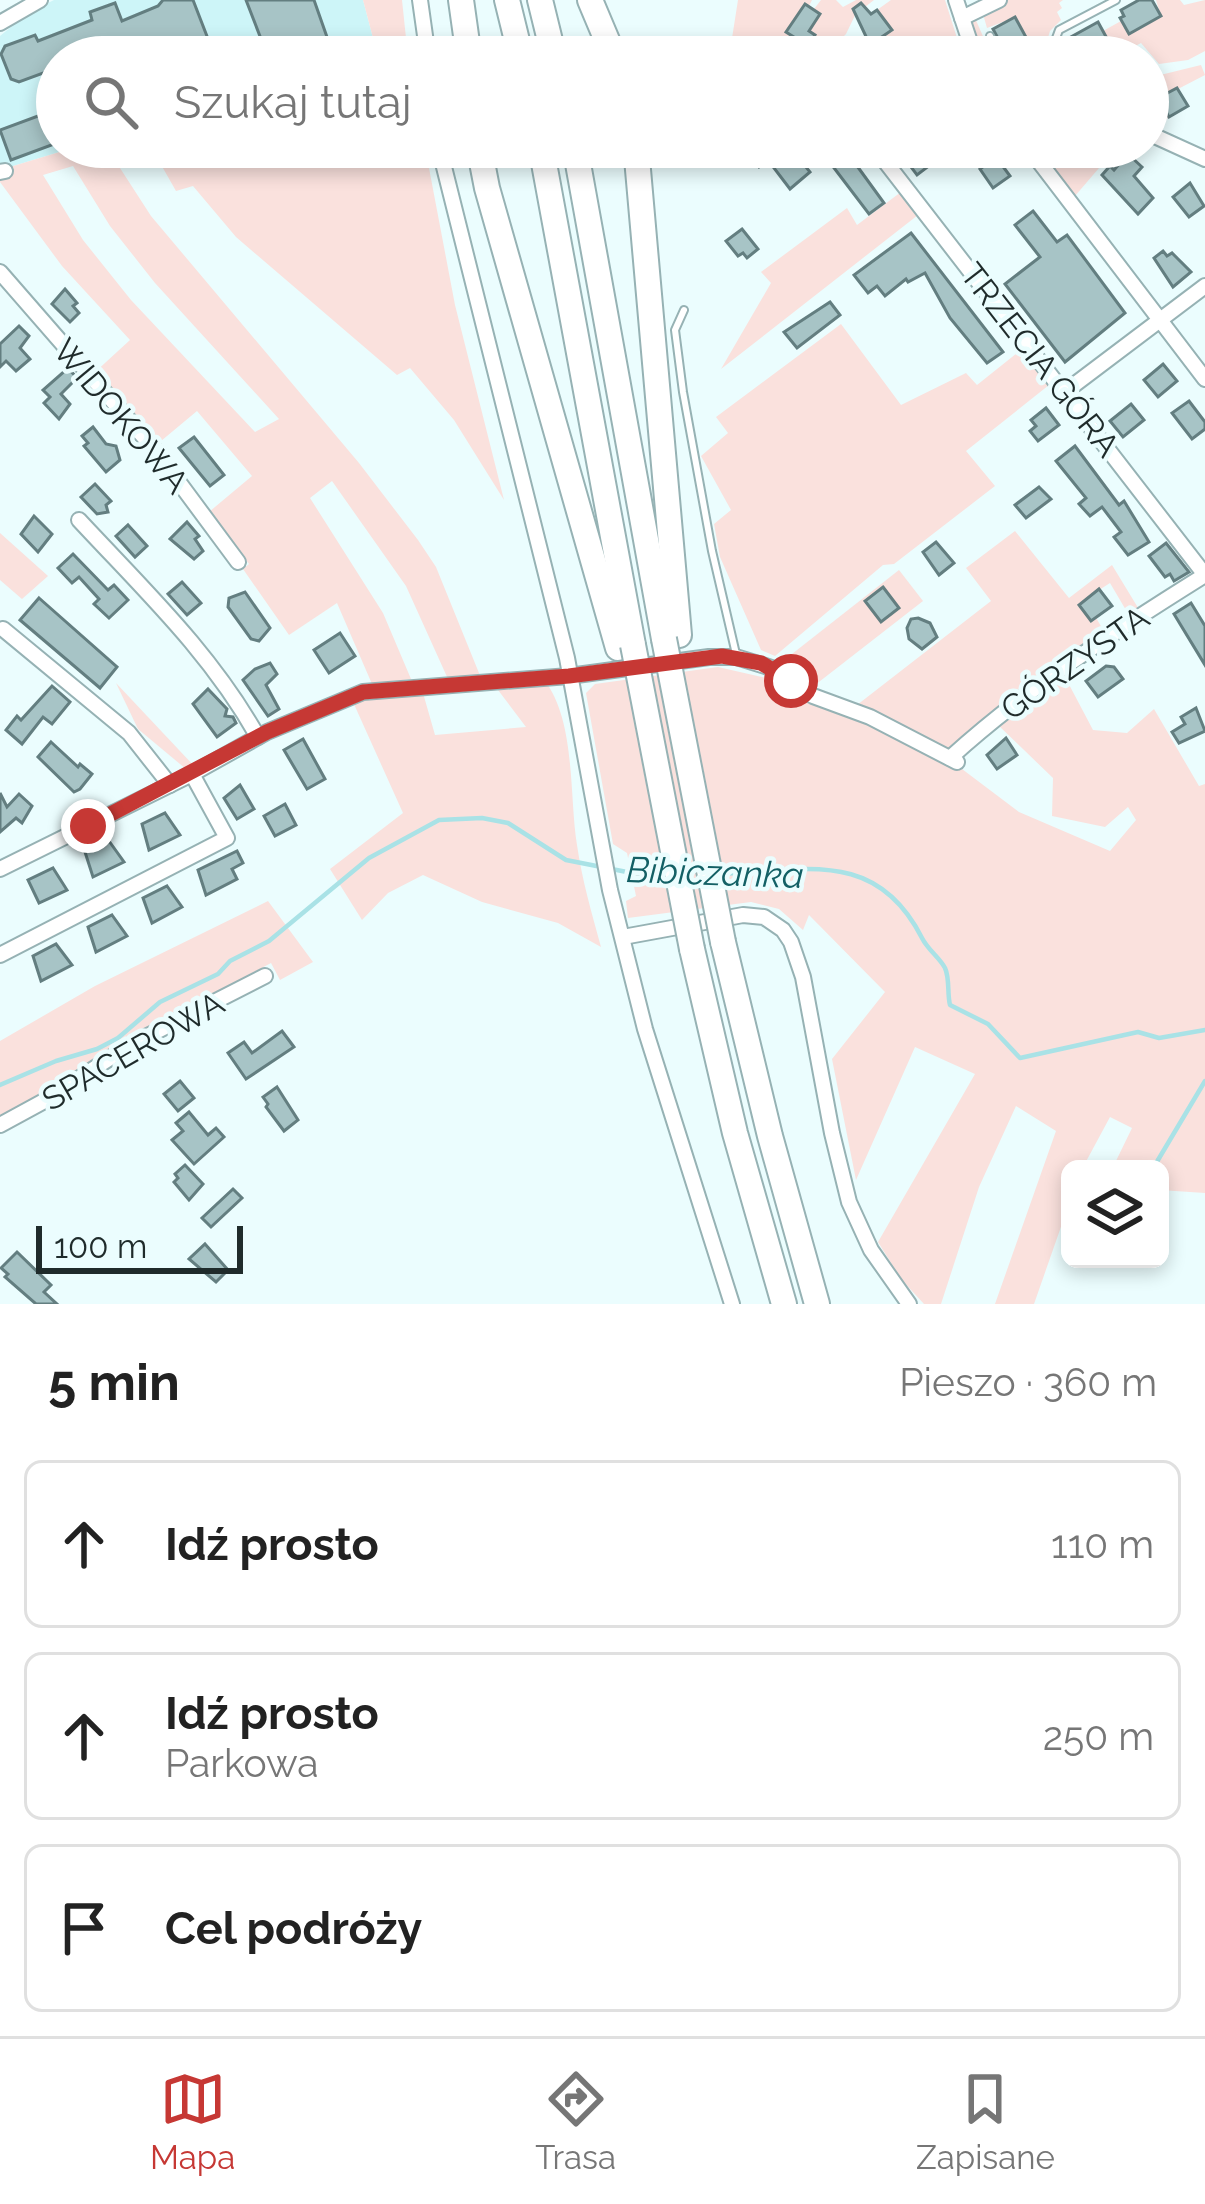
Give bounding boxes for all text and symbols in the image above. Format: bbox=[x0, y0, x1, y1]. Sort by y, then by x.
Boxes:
search box bbox=[36, 36, 1169, 168]
icon: search bbox=[78, 69, 144, 135]
text: Szukaj tutaj bbox=[174, 76, 412, 129]
street label: TRZECIA GÓRA bbox=[952, 255, 1128, 464]
street label: WIDOKOWA bbox=[45, 331, 197, 501]
street label: GÓRZYSTA bbox=[993, 597, 1156, 728]
route start bbox=[764, 654, 818, 708]
route end bbox=[61, 799, 115, 853]
water label: Bibiczanka bbox=[626, 848, 804, 896]
street label: SPACEROWA bbox=[35, 983, 231, 1119]
map controls bbox=[1061, 1160, 1169, 1268]
button: layers bbox=[1061, 1160, 1169, 1268]
scale bar bbox=[36, 1220, 243, 1273]
text: 100 m bbox=[54, 1227, 147, 1266]
text: 5 min bbox=[48, 1352, 180, 1412]
text: Pieszo · 360 m bbox=[899, 1359, 1157, 1405]
icon: ahead bbox=[51, 1511, 117, 1577]
text: Idź prosto bbox=[165, 1518, 379, 1571]
text: 110 m bbox=[1051, 1521, 1154, 1567]
text: Idź prosto bbox=[165, 1687, 379, 1740]
icon: ahead bbox=[51, 1703, 117, 1769]
text: 250 m bbox=[1043, 1713, 1154, 1759]
text: Parkowa bbox=[165, 1740, 319, 1786]
icon: arrive bbox=[51, 1895, 117, 1961]
text: Cel podróży bbox=[165, 1902, 422, 1955]
tab: Mapa bbox=[150, 2066, 235, 2177]
tab: Trasa bbox=[535, 2066, 616, 2177]
tab: Zapisane bbox=[916, 2066, 1055, 2177]

